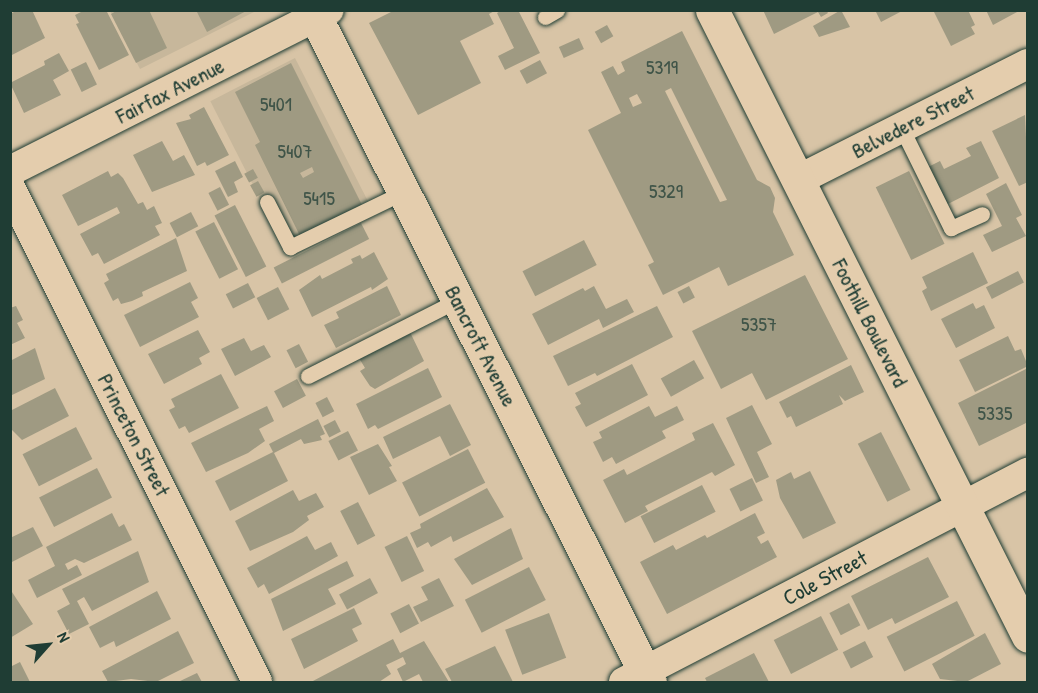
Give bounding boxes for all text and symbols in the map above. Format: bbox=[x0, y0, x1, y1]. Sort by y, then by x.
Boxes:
street label: Fairfax Avenue bbox=[112, 53, 228, 129]
house number: 5319 bbox=[646, 54, 678, 78]
street label: Belvedere Street bbox=[847, 80, 979, 164]
house number: 5401 bbox=[260, 91, 292, 115]
house number: 5407 bbox=[278, 138, 312, 162]
house number: 5329 bbox=[649, 178, 683, 202]
house number: 5415 bbox=[303, 185, 335, 209]
street label: Foothill Boulevard bbox=[826, 255, 914, 391]
street label: Bancroft Avenue bbox=[439, 281, 523, 411]
house number: 5357 bbox=[741, 311, 777, 335]
street label: Princeton Street bbox=[92, 369, 176, 501]
house number: 5335 bbox=[978, 400, 1012, 424]
street label: Cole Street bbox=[778, 545, 872, 611]
north arrow bbox=[18, 615, 78, 675]
text: N bbox=[52, 628, 76, 646]

